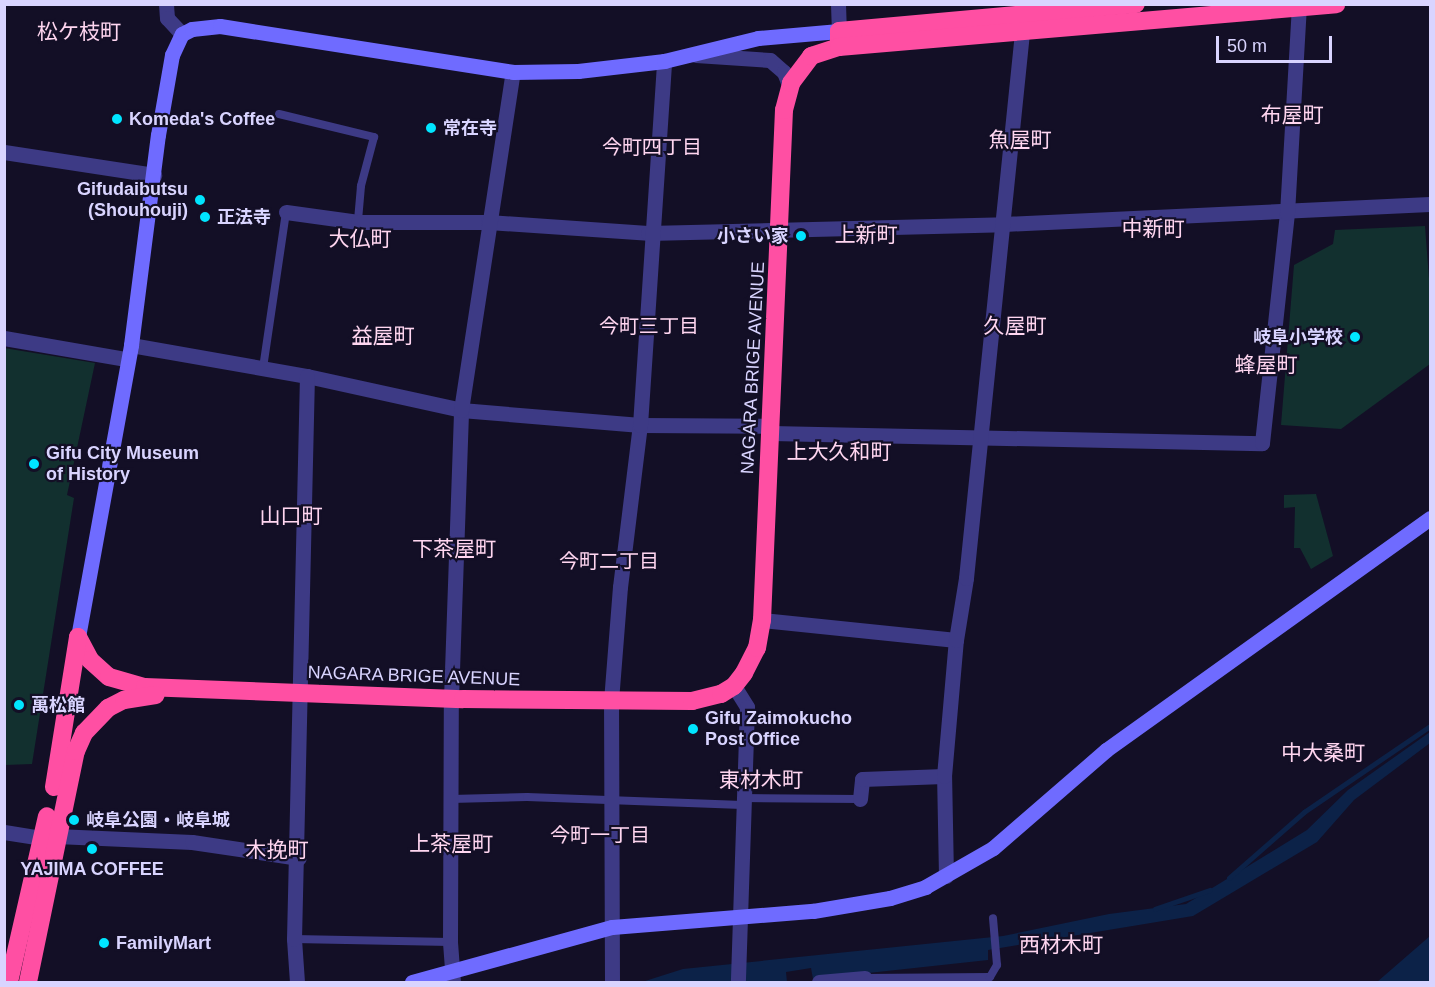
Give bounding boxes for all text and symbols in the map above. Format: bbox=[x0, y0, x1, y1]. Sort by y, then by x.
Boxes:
district label: 松ケ枝町 bbox=[37, 19, 121, 45]
scale bar bbox=[1219, 24, 1334, 62]
text: 50 m bbox=[1227, 36, 1267, 56]
district label: 布屋町 bbox=[1261, 102, 1323, 128]
place label: Komeda's Coffee bbox=[129, 108, 275, 130]
marker: Komeda's Coffee bbox=[110, 112, 124, 126]
place label: 常在寺 bbox=[443, 117, 497, 139]
marker: 常在寺 bbox=[424, 121, 438, 135]
district label: 魚屋町 bbox=[989, 127, 1051, 153]
district label: 今町四丁目 bbox=[602, 135, 702, 159]
place label: Gifudaibutsu (Shouhouji) bbox=[77, 179, 188, 222]
marker: Gifudaibutsu (Shouhouji) bbox=[193, 193, 207, 207]
place label: 正法寺 bbox=[217, 206, 271, 228]
marker: 正法寺 bbox=[198, 210, 212, 224]
district label: 中新町 bbox=[1122, 216, 1184, 242]
district label: 上新町 bbox=[835, 222, 897, 248]
place label: 小さい家 bbox=[717, 225, 789, 247]
district label: 大仏町 bbox=[329, 226, 391, 252]
marker: 小さい家 bbox=[794, 229, 808, 243]
street label: NAGARA BRIGE AVENUE bbox=[737, 260, 769, 476]
district label: 久屋町 bbox=[984, 313, 1046, 339]
district label: 今町三丁目 bbox=[599, 314, 699, 338]
district label: 益屋町 bbox=[352, 323, 414, 349]
place label: 岐阜小学校 bbox=[1253, 326, 1343, 348]
marker: 岐阜小学校 bbox=[1348, 330, 1362, 344]
district label: 蜂屋町 bbox=[1235, 352, 1297, 378]
district label: 上大久和町 bbox=[787, 439, 891, 465]
place label: Gifu City Museum of History bbox=[46, 443, 199, 486]
marker: Gifu City Museum of History bbox=[27, 457, 41, 471]
district label: 山口町 bbox=[260, 503, 322, 529]
district label: 下茶屋町 bbox=[412, 536, 496, 562]
district label: 今町二丁目 bbox=[559, 549, 659, 573]
street label: NAGARA BRIGE AVENUE bbox=[306, 661, 522, 691]
place label: 萬松館 bbox=[31, 694, 85, 716]
marker: 萬松館 bbox=[12, 698, 26, 712]
place label: Gifu Zaimokucho Post Office bbox=[705, 708, 852, 750]
marker: Gifu Zaimokucho Post Office bbox=[686, 722, 700, 736]
district label: 中大桑町 bbox=[1281, 740, 1365, 766]
district label: 東材木町 bbox=[719, 767, 803, 793]
place label: 岐阜公園・岐阜城 bbox=[86, 809, 230, 831]
marker: 岐阜公園・岐阜城 bbox=[67, 813, 81, 827]
district label: 今町一丁目 bbox=[550, 823, 650, 847]
district label: 上茶屋町 bbox=[409, 831, 493, 857]
district label: 木挽町 bbox=[246, 837, 308, 863]
marker: YAJIMA COFFEE bbox=[85, 842, 99, 856]
place label: YAJIMA COFFEE bbox=[20, 858, 164, 880]
place label: FamilyMart bbox=[116, 932, 211, 954]
district label: 西材木町 bbox=[1019, 932, 1103, 958]
marker: FamilyMart bbox=[97, 936, 111, 950]

